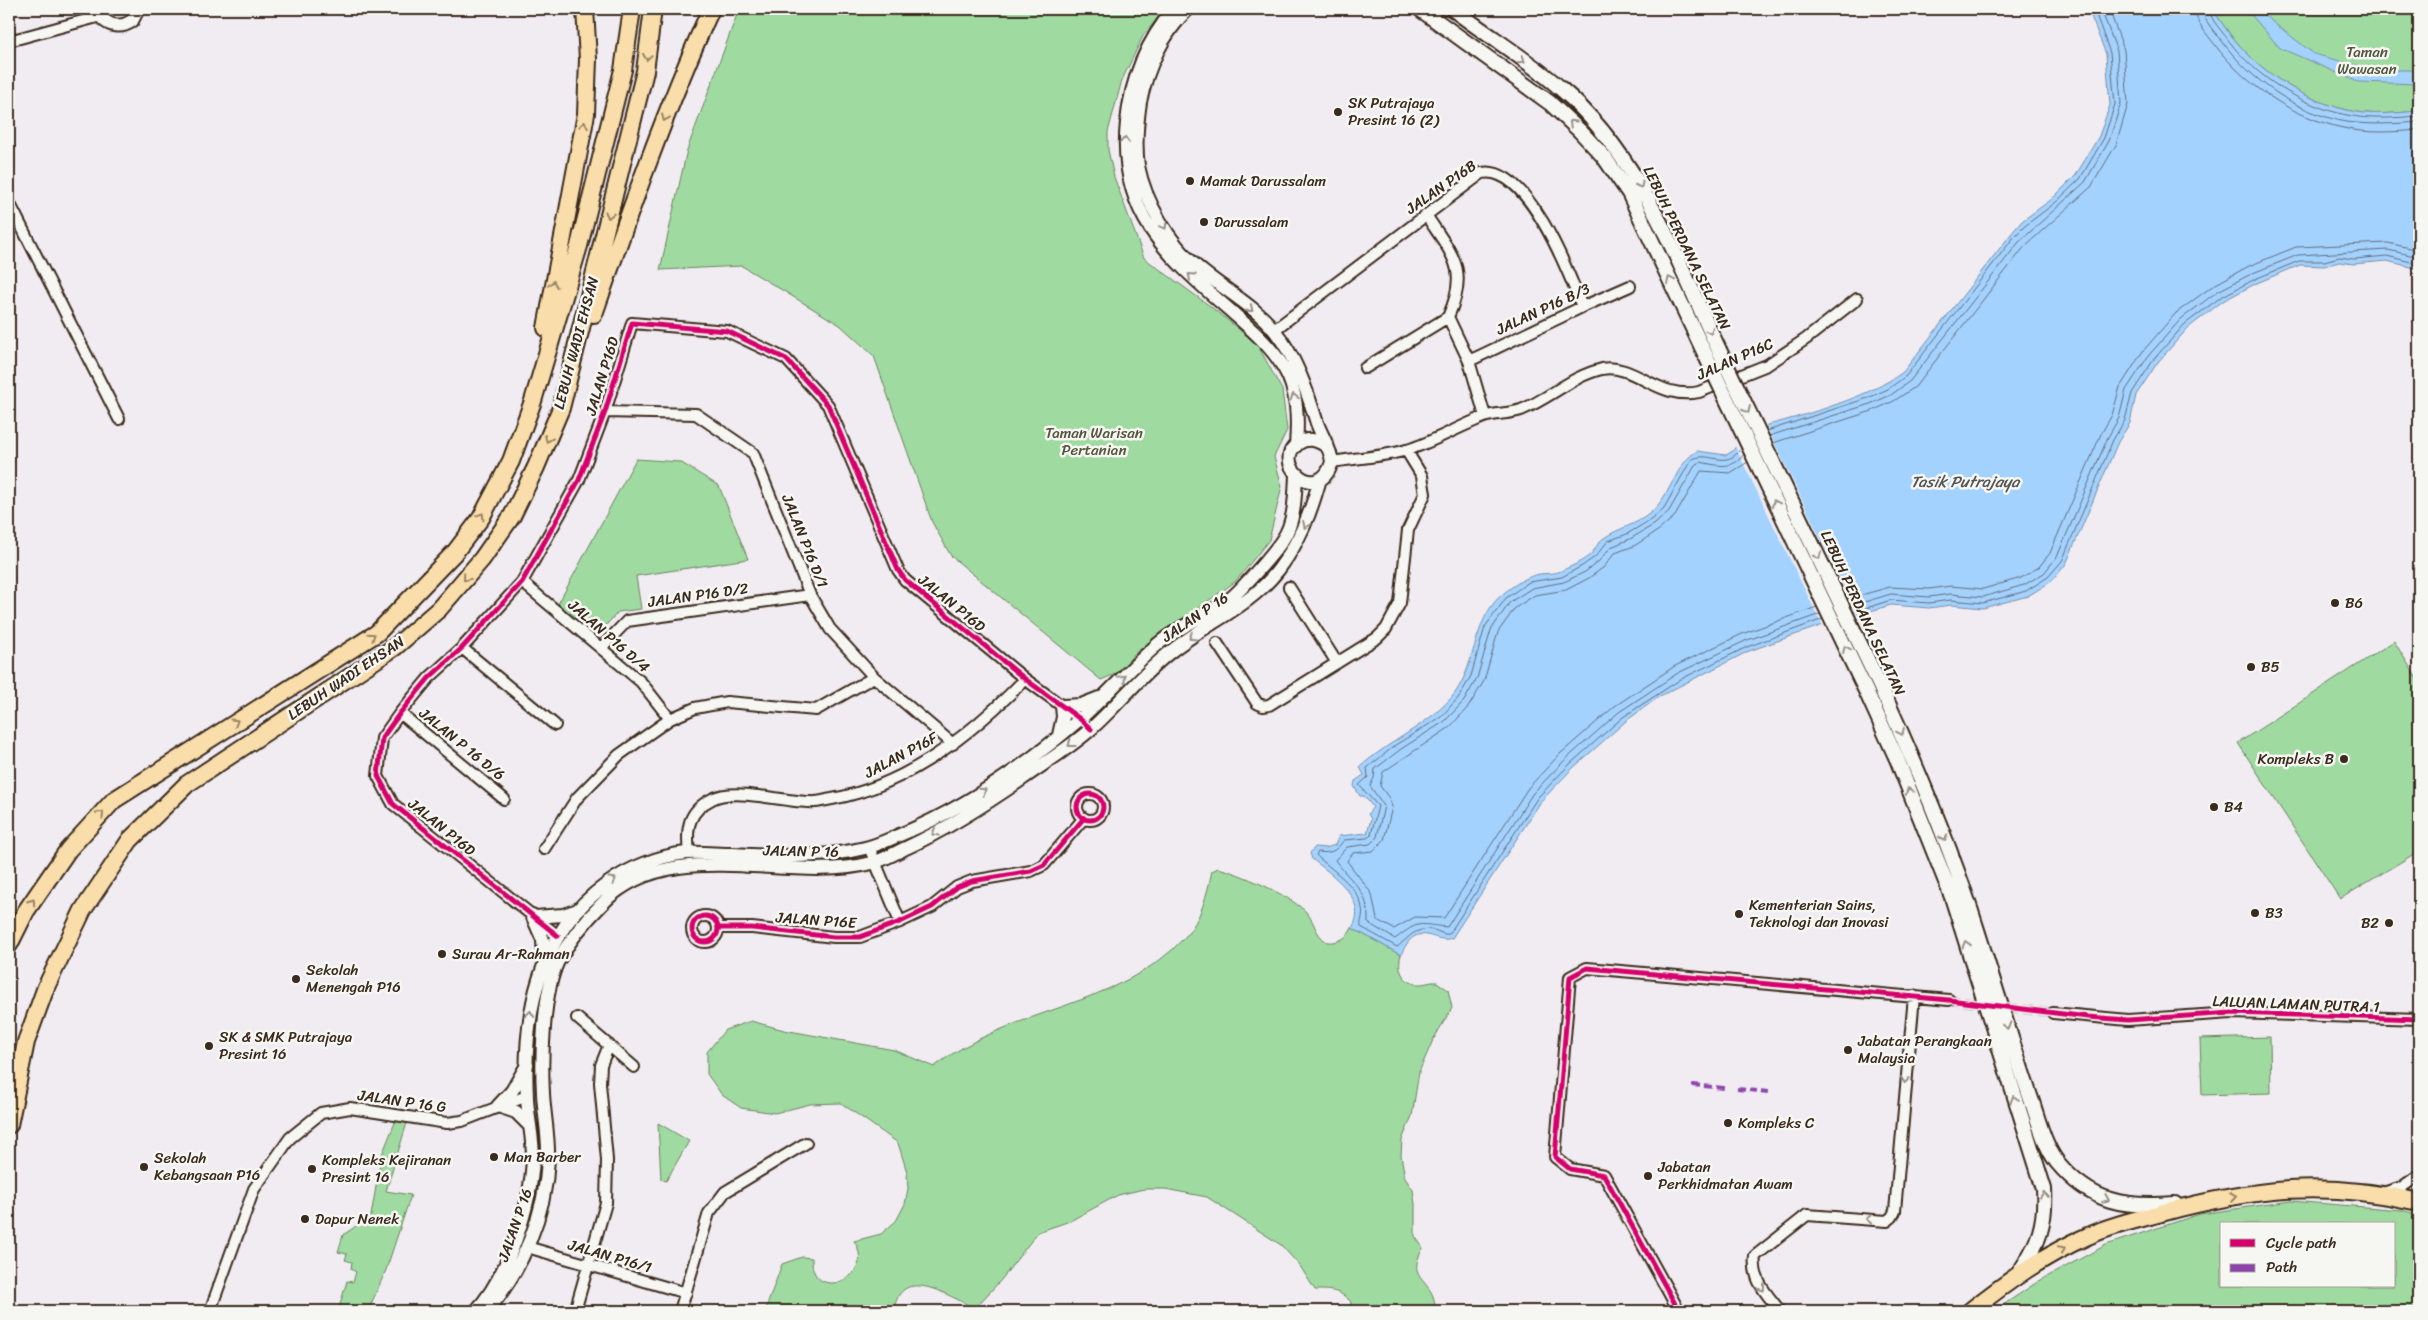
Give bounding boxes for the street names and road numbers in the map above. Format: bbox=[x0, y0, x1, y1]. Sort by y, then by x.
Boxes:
street label: JALAN P16B bbox=[1399, 153, 1482, 222]
street label: LEBUH PERDANA SELATAN bbox=[1636, 161, 1738, 335]
street label: LEBUH WADI EHSAN bbox=[546, 273, 606, 412]
street label: JALAN P16 B/3 bbox=[1491, 276, 1594, 343]
street label: JALAN P16C bbox=[1692, 330, 1778, 388]
street label: JALAN P16D bbox=[577, 333, 626, 420]
street label: JALAN P16 D/1 bbox=[774, 489, 836, 592]
street label: LEBUH PERDANA SELATAN bbox=[1813, 526, 1913, 700]
street label: JALAN P16D bbox=[912, 567, 992, 639]
street label: JALAN P16 D/2 bbox=[645, 575, 750, 615]
street label: JALAN P 16 bbox=[1155, 585, 1234, 650]
street label: JALAN P16 D/4 bbox=[561, 592, 656, 679]
street label: LEBUH WADI EHSAN bbox=[282, 629, 410, 727]
street label: JALAN P 16 D/6 bbox=[412, 700, 511, 787]
street label: JALAN P16F bbox=[859, 724, 944, 786]
street label: JALAN P16D bbox=[402, 791, 482, 863]
street label: JALAN P 16 bbox=[762, 837, 839, 865]
street label: JALAN P16E bbox=[774, 904, 859, 936]
street label: LALUAN LAMAN PUTRA 1 bbox=[2212, 988, 2380, 1020]
street label: JALAN P 16 G bbox=[355, 1082, 448, 1120]
street label: JALAN P 16 bbox=[490, 1185, 540, 1266]
street label: JALAN P16/1 bbox=[564, 1231, 655, 1280]

